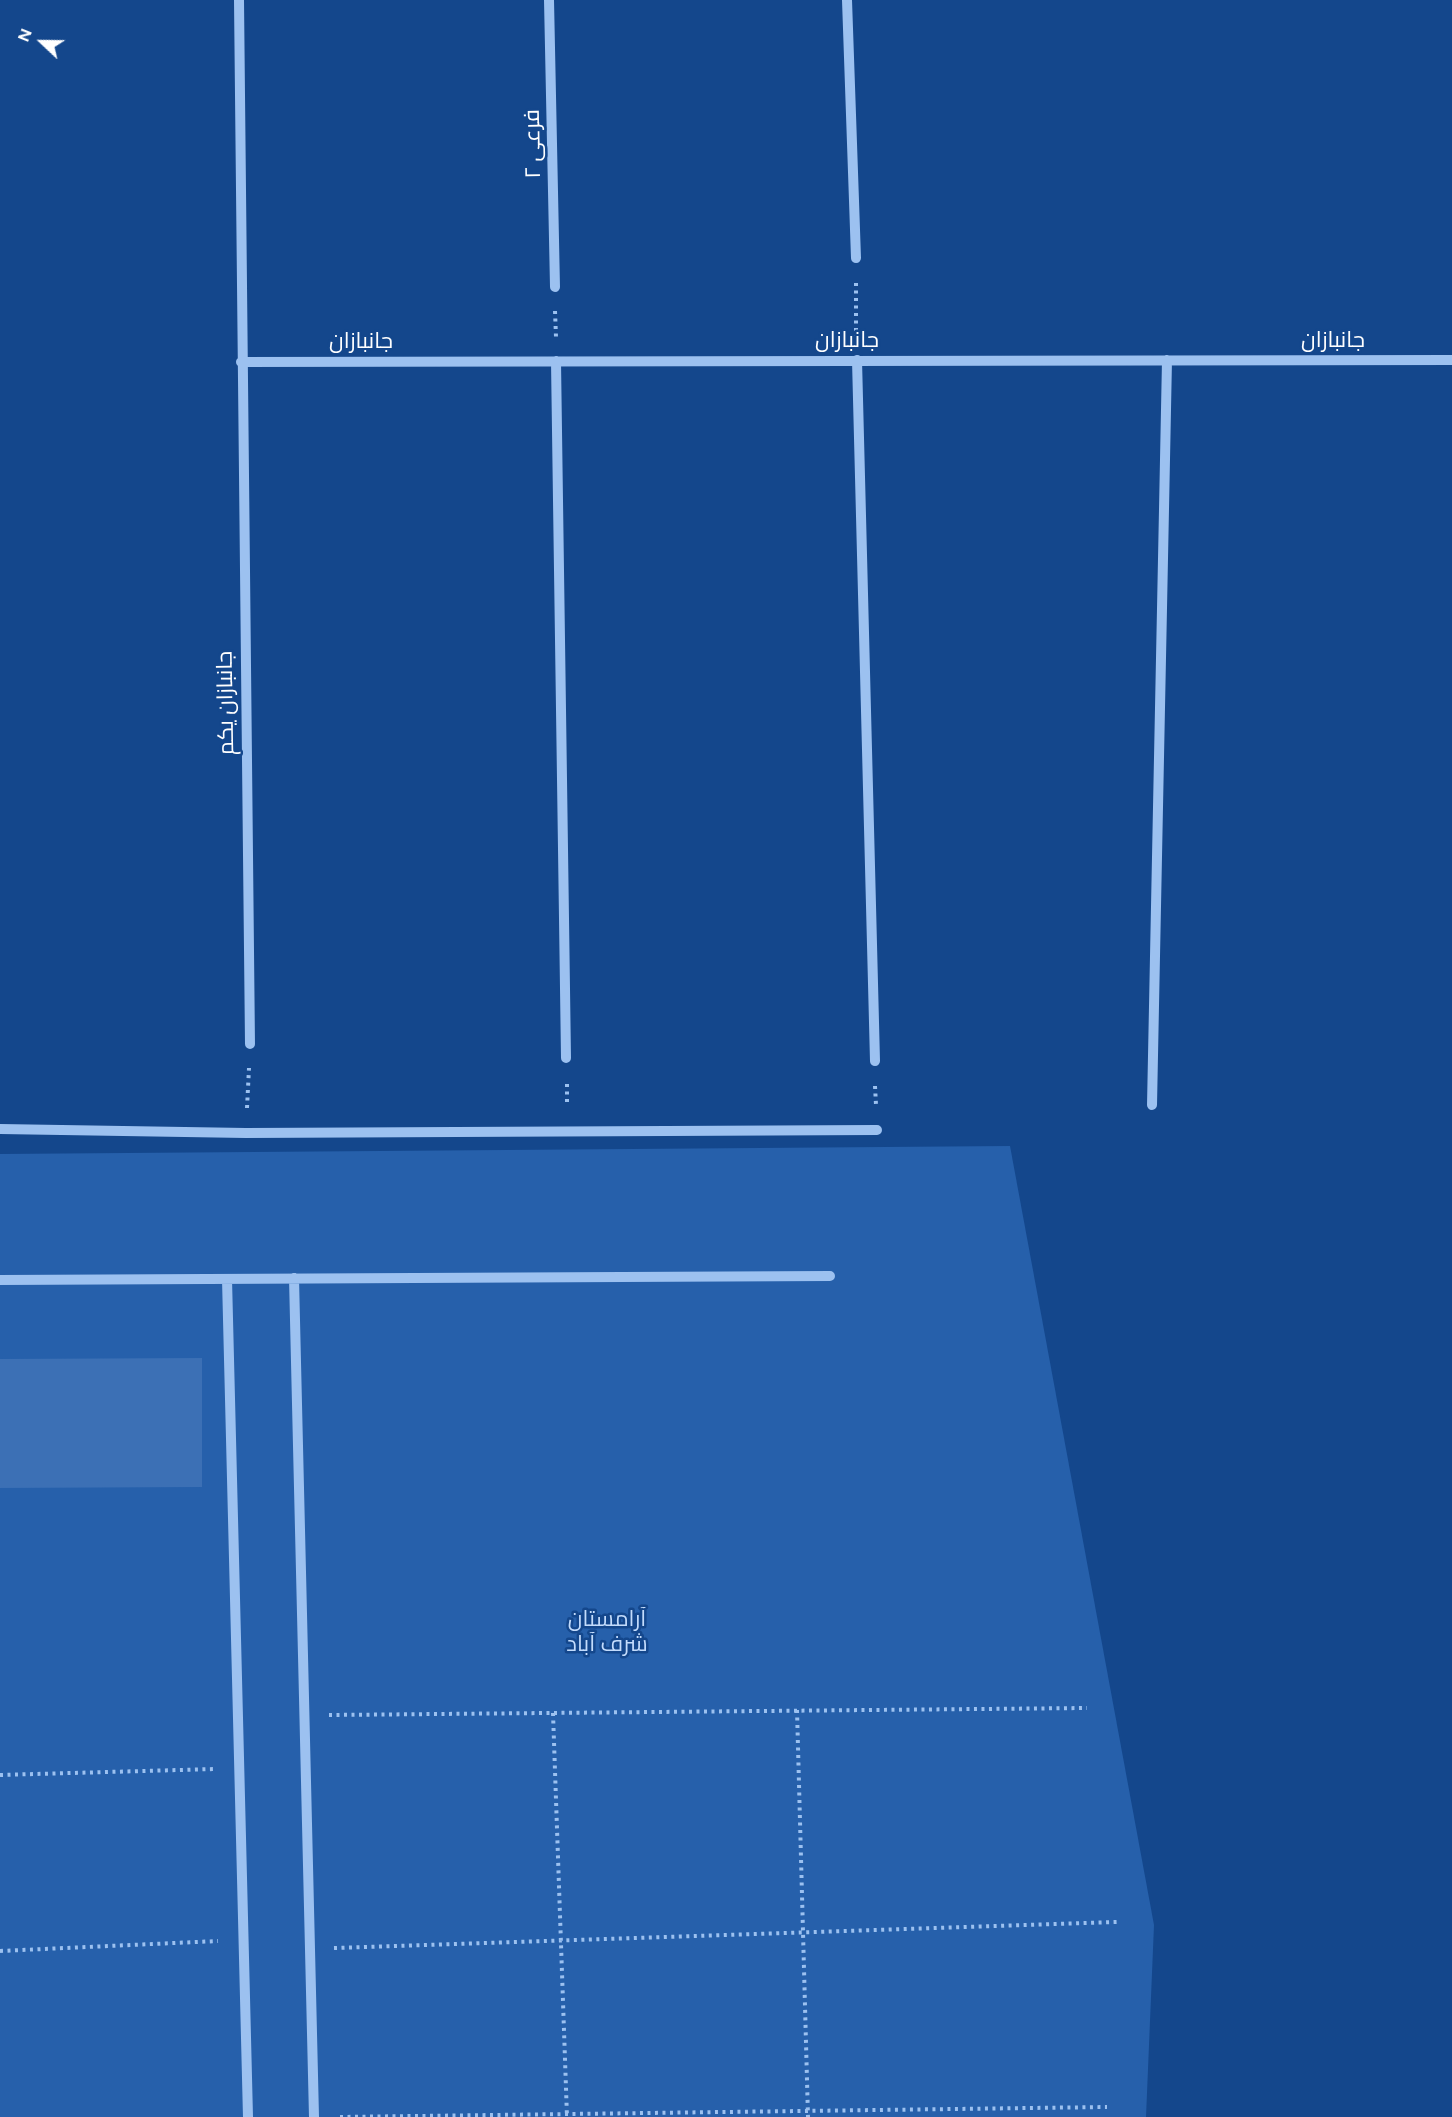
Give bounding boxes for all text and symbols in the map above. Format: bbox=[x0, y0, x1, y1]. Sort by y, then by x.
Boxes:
north arrow bbox=[12, 12, 72, 72]
text: N bbox=[14, 26, 36, 44]
street label: فرعی ۲ bbox=[519, 109, 547, 179]
street label: جانبازان bbox=[815, 328, 879, 354]
street label: جانبازان bbox=[1301, 328, 1365, 354]
street label: جانبازان bbox=[329, 329, 393, 355]
street label: جانبازان یکم bbox=[212, 651, 240, 755]
park label: آرامستان شرف آباد bbox=[566, 1607, 648, 1658]

